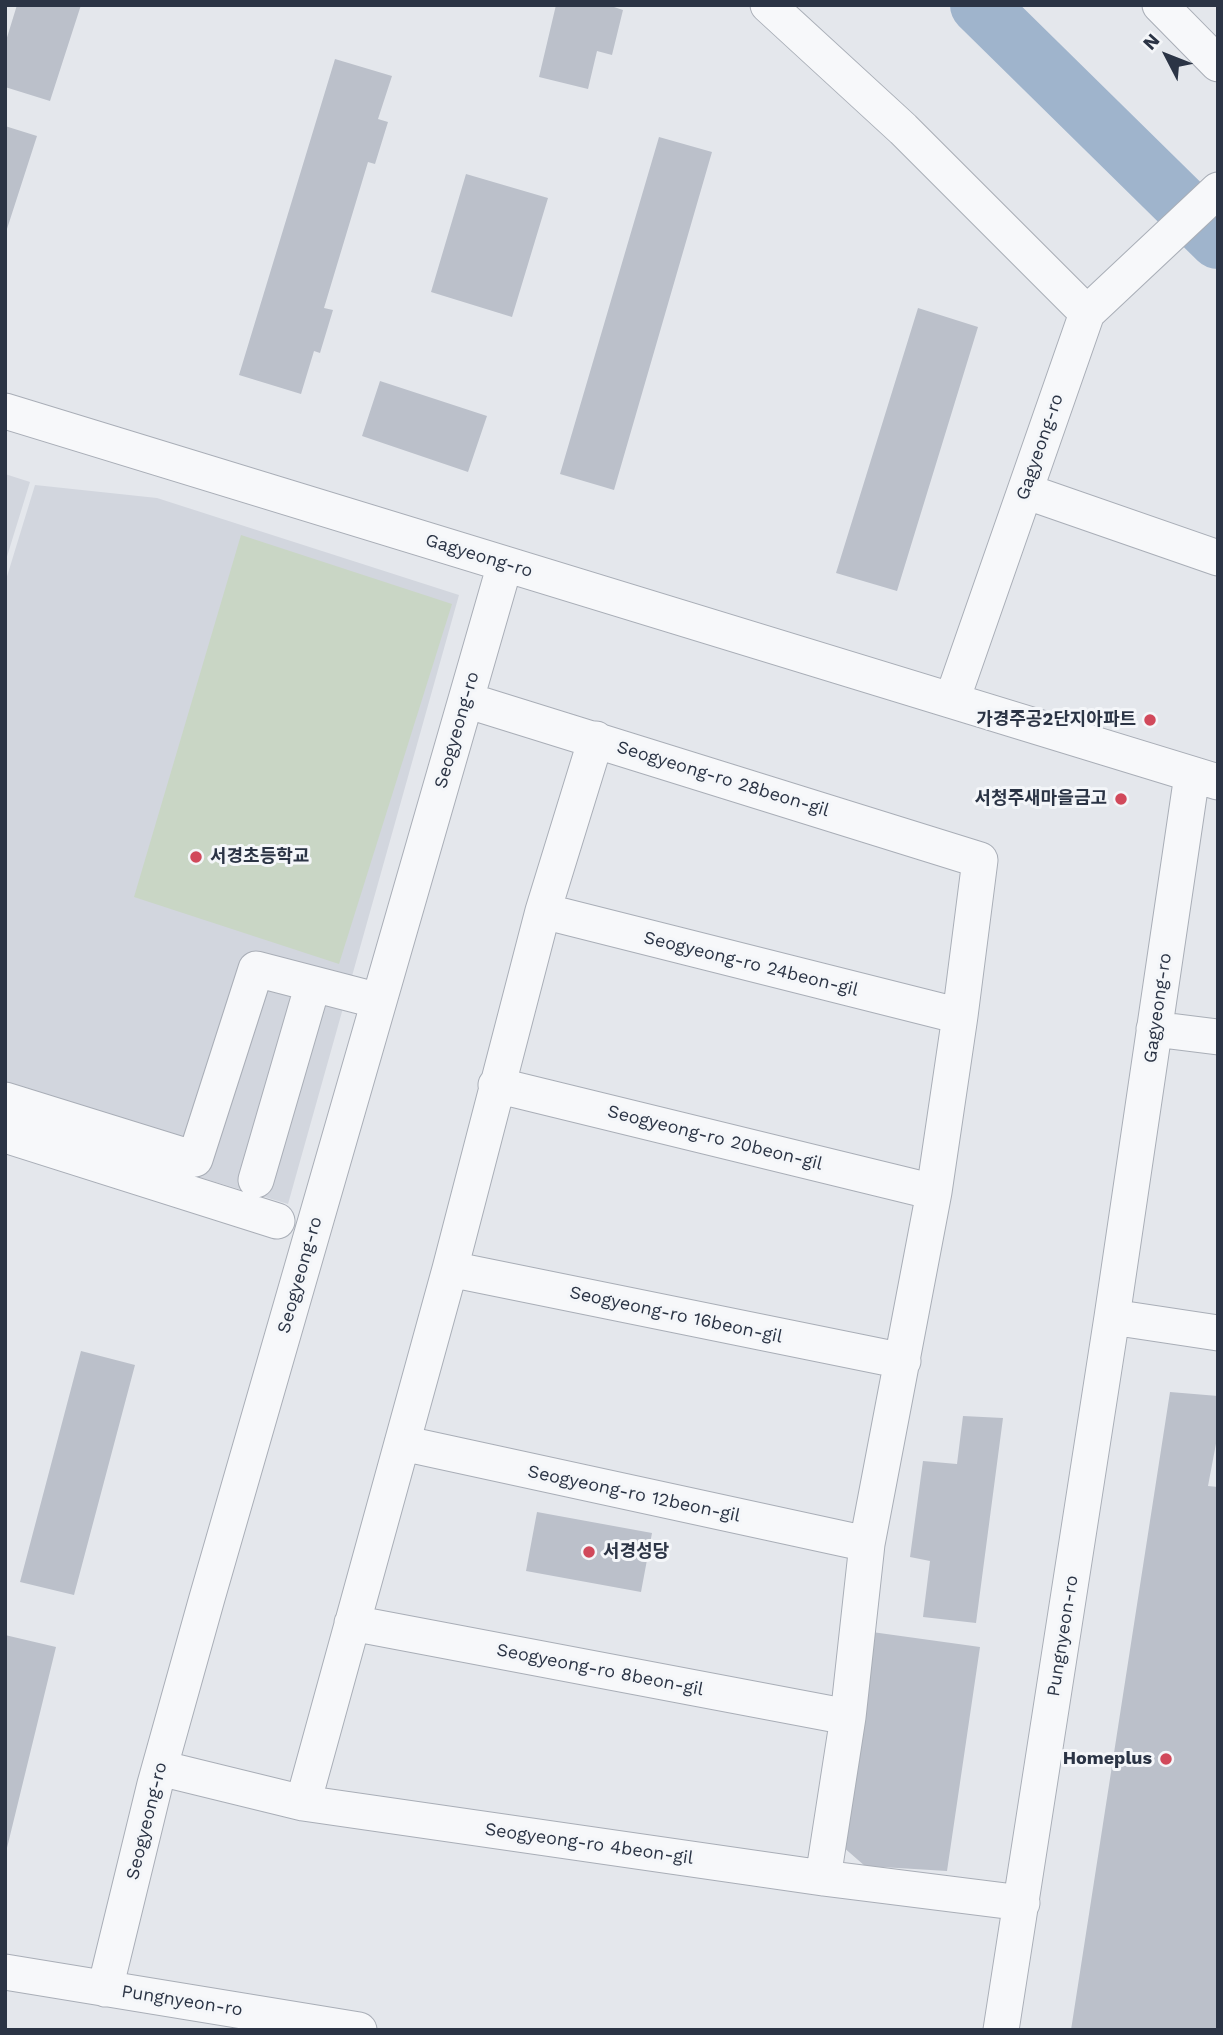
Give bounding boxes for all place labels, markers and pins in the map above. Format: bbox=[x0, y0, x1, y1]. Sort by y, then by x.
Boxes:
place label: 가경주공2단지아파트 bbox=[976, 709, 1136, 731]
marker: 가경주공2단지아파트 bbox=[1142, 712, 1158, 728]
place label: 서청주새마을금고 bbox=[975, 788, 1107, 810]
marker: 서청주새마을금고 bbox=[1113, 791, 1129, 807]
place label: 서경초등학교 bbox=[210, 846, 309, 868]
marker: 서경초등학교 bbox=[188, 849, 204, 865]
place label: 서경성당 bbox=[603, 1541, 669, 1563]
marker: 서경성당 bbox=[581, 1544, 597, 1560]
place label: Homeplus bbox=[1063, 1748, 1152, 1770]
marker: Homeplus bbox=[1158, 1751, 1174, 1767]

